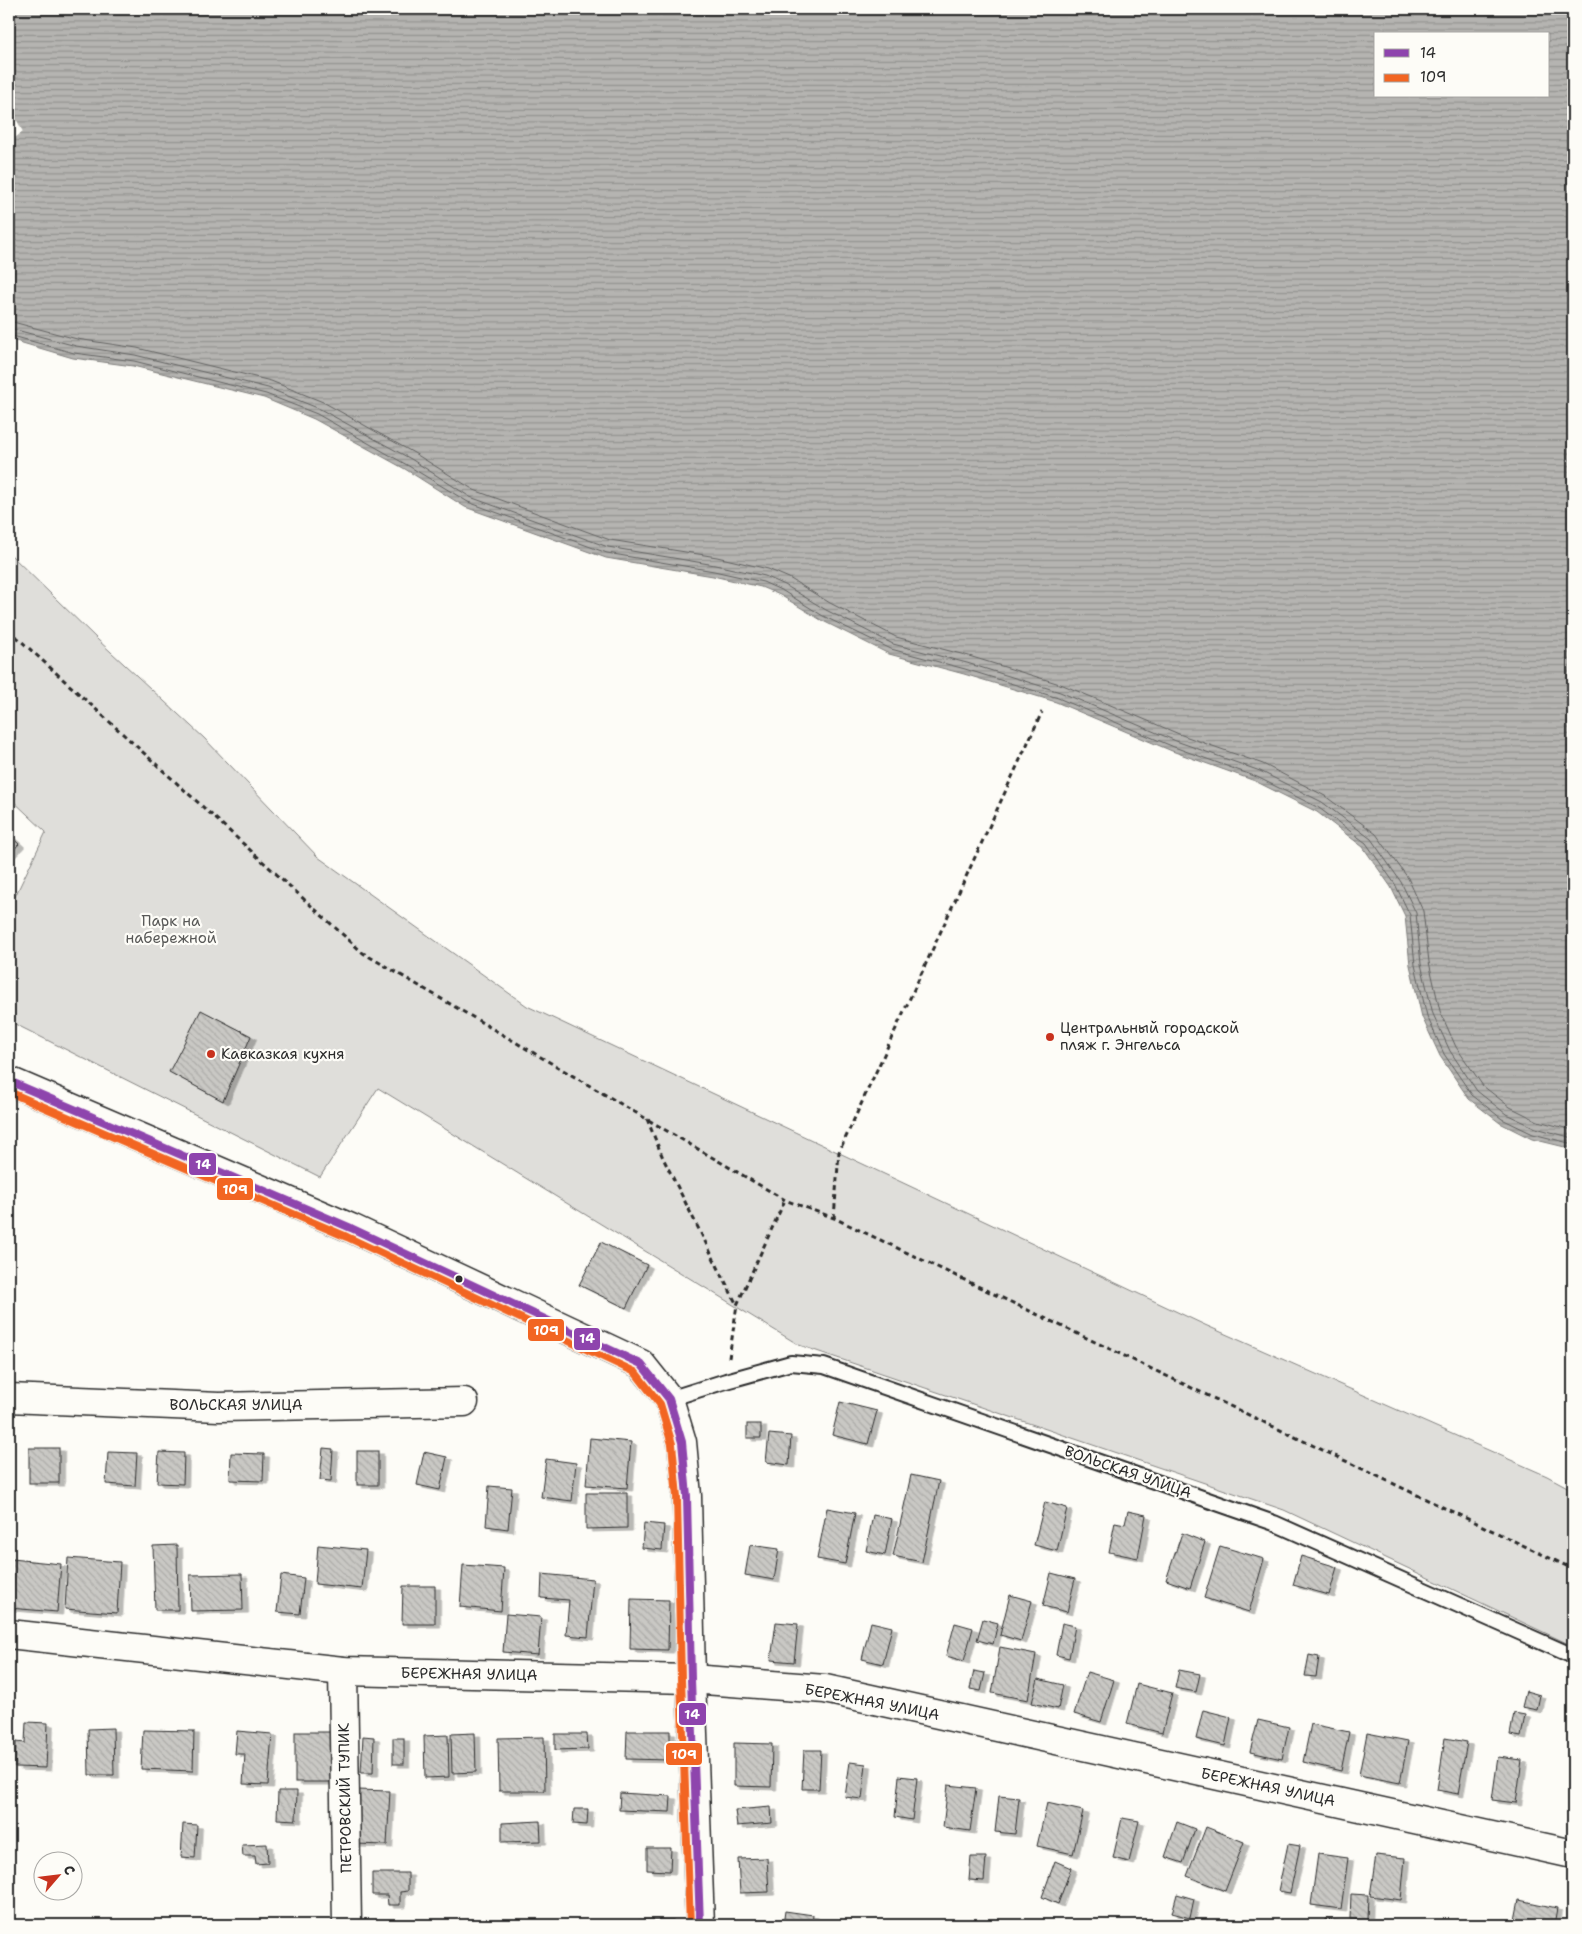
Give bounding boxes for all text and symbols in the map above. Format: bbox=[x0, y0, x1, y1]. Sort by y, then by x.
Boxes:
legend bbox=[1374, 32, 1550, 98]
text: 14 bbox=[1420, 43, 1436, 63]
text: 109 bbox=[1420, 67, 1446, 87]
park label: Парк на набережной bbox=[125, 911, 217, 948]
place label: Центральный городской пляж г. Энгельса bbox=[1060, 1018, 1239, 1055]
marker: Центральный городской пляж г. Энгельса bbox=[1044, 1031, 1056, 1043]
place label: Кавказкая кухня bbox=[221, 1044, 344, 1064]
marker: Кавказкая кухня bbox=[205, 1048, 217, 1060]
line badge: 14 bbox=[188, 1152, 217, 1176]
text: 14 bbox=[195, 1155, 211, 1173]
line badge: 109 bbox=[216, 1177, 254, 1201]
text: 109 bbox=[222, 1180, 248, 1198]
unlabelled marker bbox=[454, 1274, 464, 1284]
line badge: 109 bbox=[527, 1318, 565, 1342]
text: 109 bbox=[533, 1321, 559, 1339]
line badge: 14 bbox=[573, 1327, 601, 1351]
text: 14 bbox=[579, 1329, 595, 1347]
street label: ВОЛЬСКАЯ УЛИЦА bbox=[169, 1395, 303, 1415]
street label: ВОЛЬСКАЯ УЛИЦА bbox=[1062, 1441, 1194, 1503]
street label: БЕРЕЖНАЯ УЛИЦА bbox=[400, 1663, 538, 1685]
street label: БЕРЕЖНАЯ УЛИЦА bbox=[803, 1679, 941, 1725]
line badge: 14 bbox=[678, 1702, 707, 1726]
text: 14 bbox=[684, 1705, 700, 1723]
street label: ПЕТРОВСКИЙ ТУПИК bbox=[333, 1723, 356, 1873]
line badge: 109 bbox=[665, 1742, 703, 1766]
text: 109 bbox=[671, 1745, 697, 1763]
street label: БЕРЕЖНАЯ УЛИЦА bbox=[1199, 1763, 1337, 1811]
north arrow bbox=[32, 1852, 82, 1902]
text: С bbox=[60, 1862, 79, 1878]

